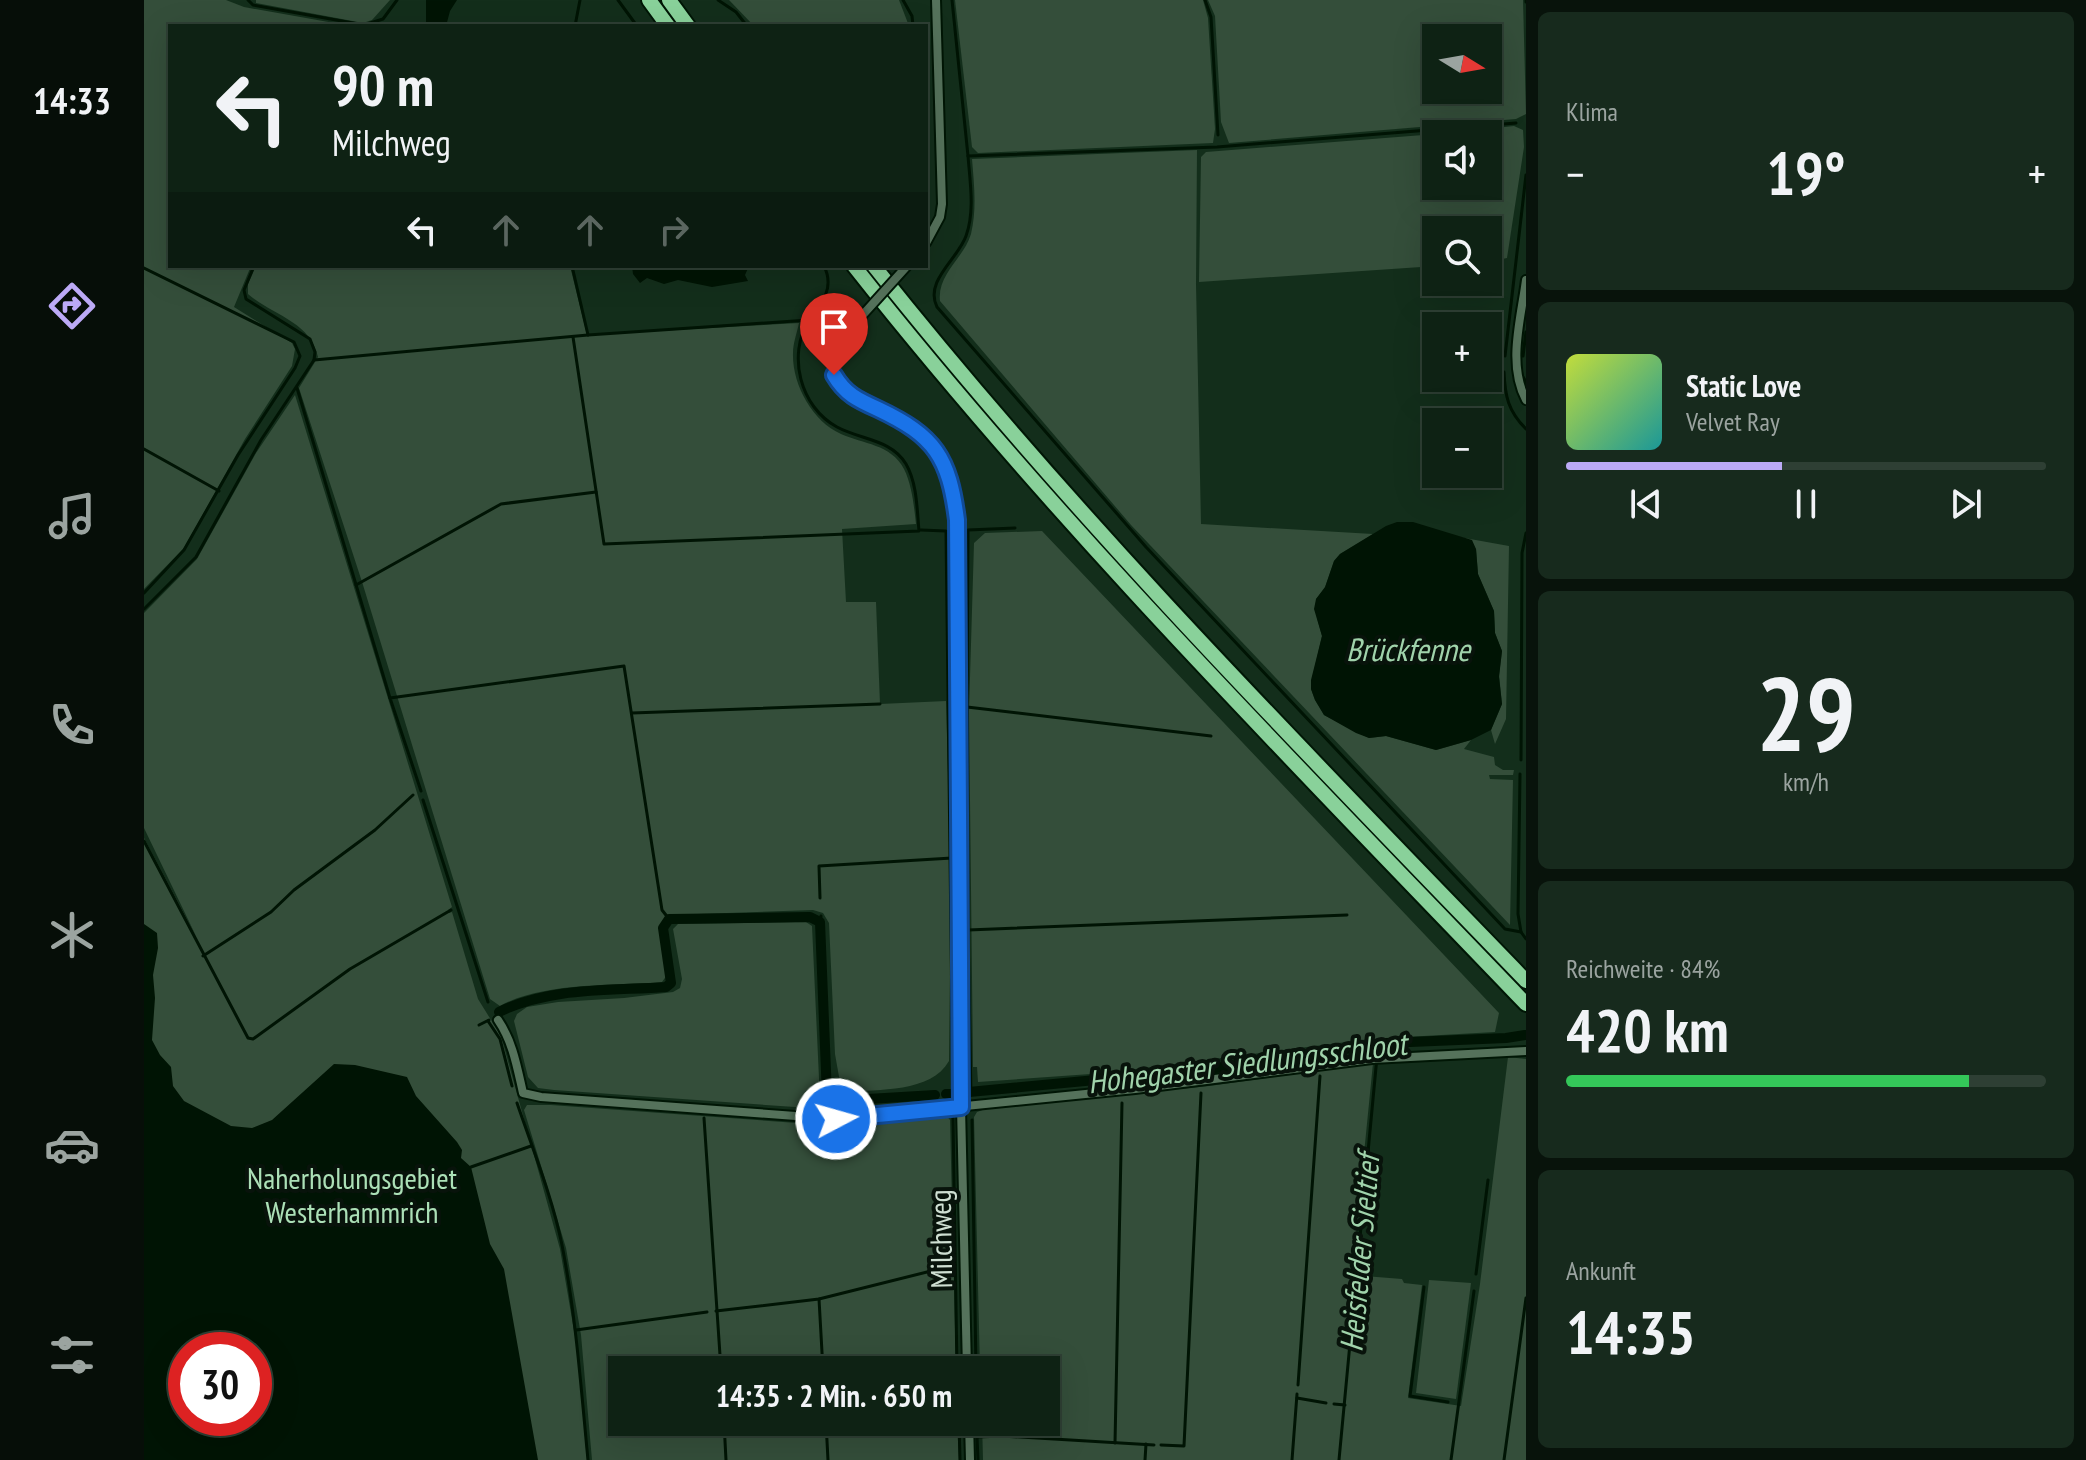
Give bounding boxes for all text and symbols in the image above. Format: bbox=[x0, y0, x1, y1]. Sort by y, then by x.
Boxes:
north arrow bbox=[1422, 24, 1502, 104]
map controls bbox=[1422, 24, 1502, 488]
text: 90 m bbox=[332, 49, 434, 121]
icon: left bbox=[200, 56, 304, 160]
text: 14:33 bbox=[33, 77, 111, 124]
text: Klima bbox=[1566, 95, 1618, 128]
text: Milchweg bbox=[332, 119, 451, 166]
button: sound bbox=[1422, 120, 1502, 200]
text: 19° bbox=[1766, 134, 1846, 212]
text: − bbox=[1566, 145, 1584, 202]
text: + bbox=[2028, 145, 2046, 202]
icon: left bbox=[400, 208, 444, 252]
icon: ahead bbox=[484, 208, 528, 252]
icon: ahead bbox=[568, 208, 612, 252]
icon: right bbox=[652, 208, 696, 252]
button: search bbox=[1422, 216, 1502, 296]
icon: directions bbox=[44, 278, 100, 334]
pin bbox=[800, 293, 868, 375]
icon: arrive bbox=[812, 305, 856, 349]
button: + bbox=[1422, 312, 1502, 392]
text: Static Love bbox=[1686, 366, 1801, 405]
text: Velvet Ray bbox=[1686, 405, 1780, 438]
button: − bbox=[1422, 408, 1502, 488]
icon: previous bbox=[1624, 482, 1668, 526]
icon: pause bbox=[1784, 482, 1828, 526]
icon: next bbox=[1944, 482, 1988, 526]
icon: music bbox=[44, 488, 100, 544]
water label: Brückfenne bbox=[1346, 628, 1472, 670]
text: 29 bbox=[1756, 645, 1856, 780]
icon: phone bbox=[44, 697, 100, 753]
text: km/h bbox=[1783, 765, 1829, 798]
icon: climate bbox=[44, 907, 100, 963]
text: Reichweite · 84% bbox=[1566, 952, 1720, 985]
text: 420 km bbox=[1566, 991, 1729, 1069]
water label: Hohegaster Siedlungsschloot bbox=[1085, 1021, 1412, 1102]
position arrow bbox=[794, 1077, 878, 1161]
icon: car bbox=[44, 1117, 100, 1173]
water label: Heisfelder Sieltief bbox=[1329, 1146, 1389, 1353]
park label: Naherholungsgebiet Westerhammrich bbox=[247, 1158, 458, 1231]
street label: Milchweg bbox=[920, 1189, 960, 1289]
text: Ankunft bbox=[1566, 1254, 1636, 1287]
text: 14:35 bbox=[1566, 1293, 1696, 1371]
icon: filters bbox=[44, 1327, 100, 1383]
speed limit sign: 30 bbox=[168, 1332, 272, 1436]
text: 14:35 · 2 Min. · 650 m bbox=[716, 1376, 952, 1415]

